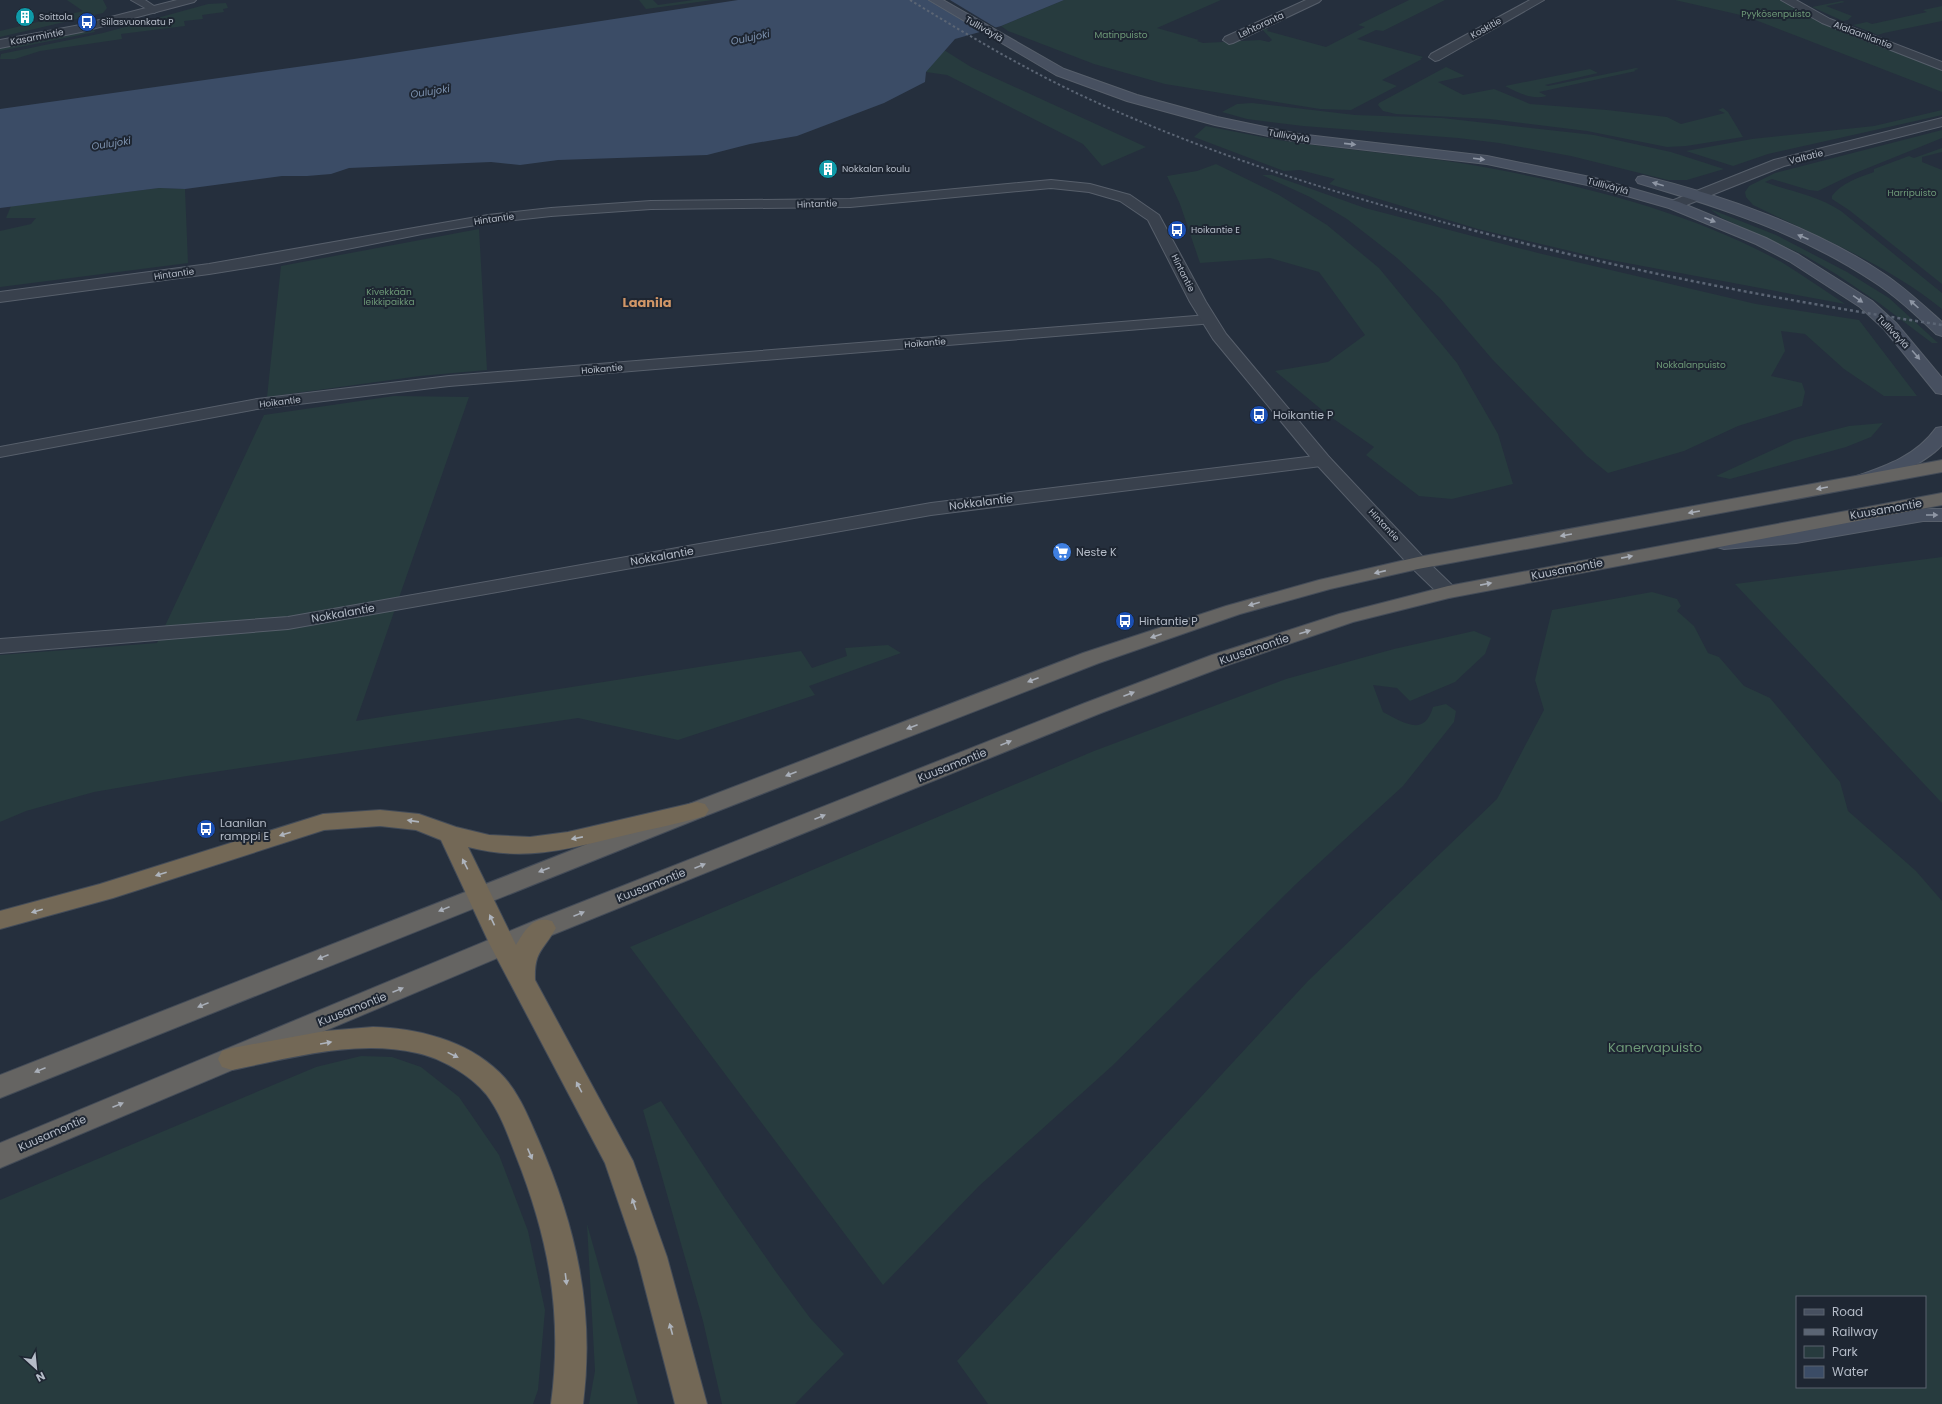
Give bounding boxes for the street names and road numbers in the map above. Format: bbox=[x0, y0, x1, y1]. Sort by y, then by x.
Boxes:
street label: Lehtoranta bbox=[1236, 9, 1286, 41]
street label: Tulliväylä bbox=[963, 13, 1005, 45]
street label: Koskitie bbox=[1468, 14, 1504, 41]
street label: Alalaanilantie bbox=[1832, 18, 1894, 52]
street label: Kasarmintie bbox=[9, 26, 65, 48]
street label: Tulliväylä bbox=[1267, 126, 1311, 146]
street label: Valtatie bbox=[1788, 147, 1825, 167]
street label: Tulliväylä bbox=[1586, 175, 1630, 197]
street label: Hintantie bbox=[797, 197, 838, 211]
street label: Hintantie bbox=[473, 210, 515, 228]
street label: Hintantie bbox=[1168, 252, 1198, 294]
street label: Hintantie bbox=[153, 265, 195, 283]
street label: Tulliväylä bbox=[1874, 313, 1912, 351]
street label: Hoikantie bbox=[904, 335, 947, 351]
street label: Hoikantie bbox=[581, 361, 624, 377]
street label: Hoikantie bbox=[259, 393, 302, 411]
street label: Nokkalantie bbox=[948, 490, 1014, 514]
street label: Kuusamontie bbox=[1849, 495, 1923, 523]
street label: Hintantie bbox=[1366, 506, 1402, 544]
street label: Nokkalantie bbox=[629, 543, 695, 569]
street label: Kuusamontie bbox=[1530, 554, 1604, 584]
street label: Nokkalantie bbox=[310, 600, 376, 626]
street label: Kuusamontie bbox=[1217, 630, 1291, 668]
street label: Kuusamontie bbox=[915, 744, 989, 786]
street label: Kuusamontie bbox=[614, 864, 688, 906]
street label: Kuusamontie bbox=[315, 988, 389, 1030]
street label: Kuusamontie bbox=[15, 1111, 89, 1155]

